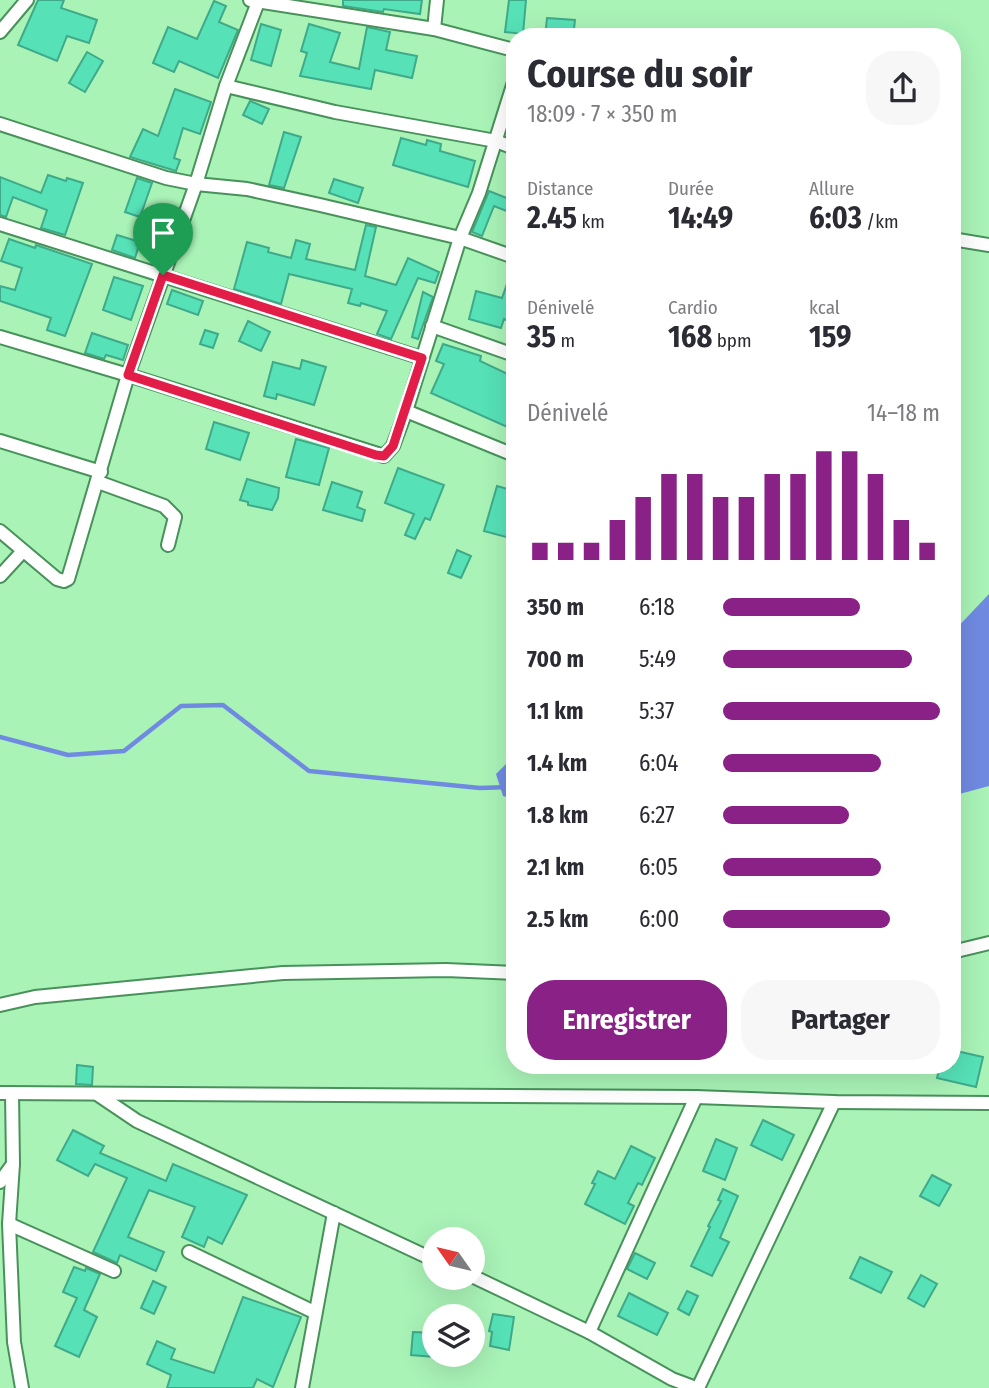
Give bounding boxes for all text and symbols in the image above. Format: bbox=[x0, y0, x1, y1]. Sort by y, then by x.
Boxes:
text: Course du soir bbox=[527, 51, 753, 97]
button: share bbox=[866, 51, 940, 125]
text: 18:09 · 7 × 350 m bbox=[527, 100, 678, 128]
text: Distance bbox=[527, 177, 594, 200]
text: Durée bbox=[668, 177, 714, 200]
text: Allure bbox=[809, 177, 854, 200]
text: 2.45 bbox=[527, 200, 577, 236]
text: 14:49 bbox=[668, 200, 733, 236]
text: 6:03 bbox=[809, 200, 862, 236]
pin bbox=[133, 203, 193, 275]
text: km bbox=[577, 210, 605, 233]
text: /km bbox=[862, 210, 899, 233]
icon: arrive bbox=[144, 214, 182, 252]
text: Dénivelé bbox=[527, 296, 594, 319]
text: Cardio bbox=[668, 296, 718, 319]
text: kcal bbox=[809, 296, 840, 319]
text: 35 bbox=[527, 319, 556, 355]
text: 168 bbox=[668, 319, 712, 355]
text: 159 bbox=[809, 319, 851, 355]
text: m bbox=[556, 329, 575, 352]
text: bpm bbox=[712, 329, 752, 352]
text: Dénivelé bbox=[527, 399, 608, 427]
text: 14–18 m bbox=[867, 399, 940, 427]
text: 350 m bbox=[527, 593, 584, 621]
text: 6:18 bbox=[639, 593, 675, 621]
text: 700 m bbox=[527, 645, 584, 673]
text: 5:49 bbox=[639, 645, 676, 673]
text: 1.1 km bbox=[527, 697, 583, 725]
text: 5:37 bbox=[639, 697, 674, 725]
text: 1.4 km bbox=[527, 749, 587, 777]
text: 6:04 bbox=[639, 749, 678, 777]
text: 1.8 km bbox=[527, 801, 588, 829]
text: 6:27 bbox=[639, 801, 675, 829]
text: 2.1 km bbox=[527, 853, 584, 881]
text: 6:05 bbox=[639, 853, 678, 881]
text: 2.5 km bbox=[527, 905, 588, 933]
text: 6:00 bbox=[639, 905, 679, 933]
button: Enregistrer bbox=[527, 980, 727, 1060]
button: Partager bbox=[741, 980, 940, 1060]
north arrow bbox=[422, 1227, 485, 1290]
map controls bbox=[422, 1227, 485, 1367]
button: layers bbox=[422, 1304, 485, 1367]

